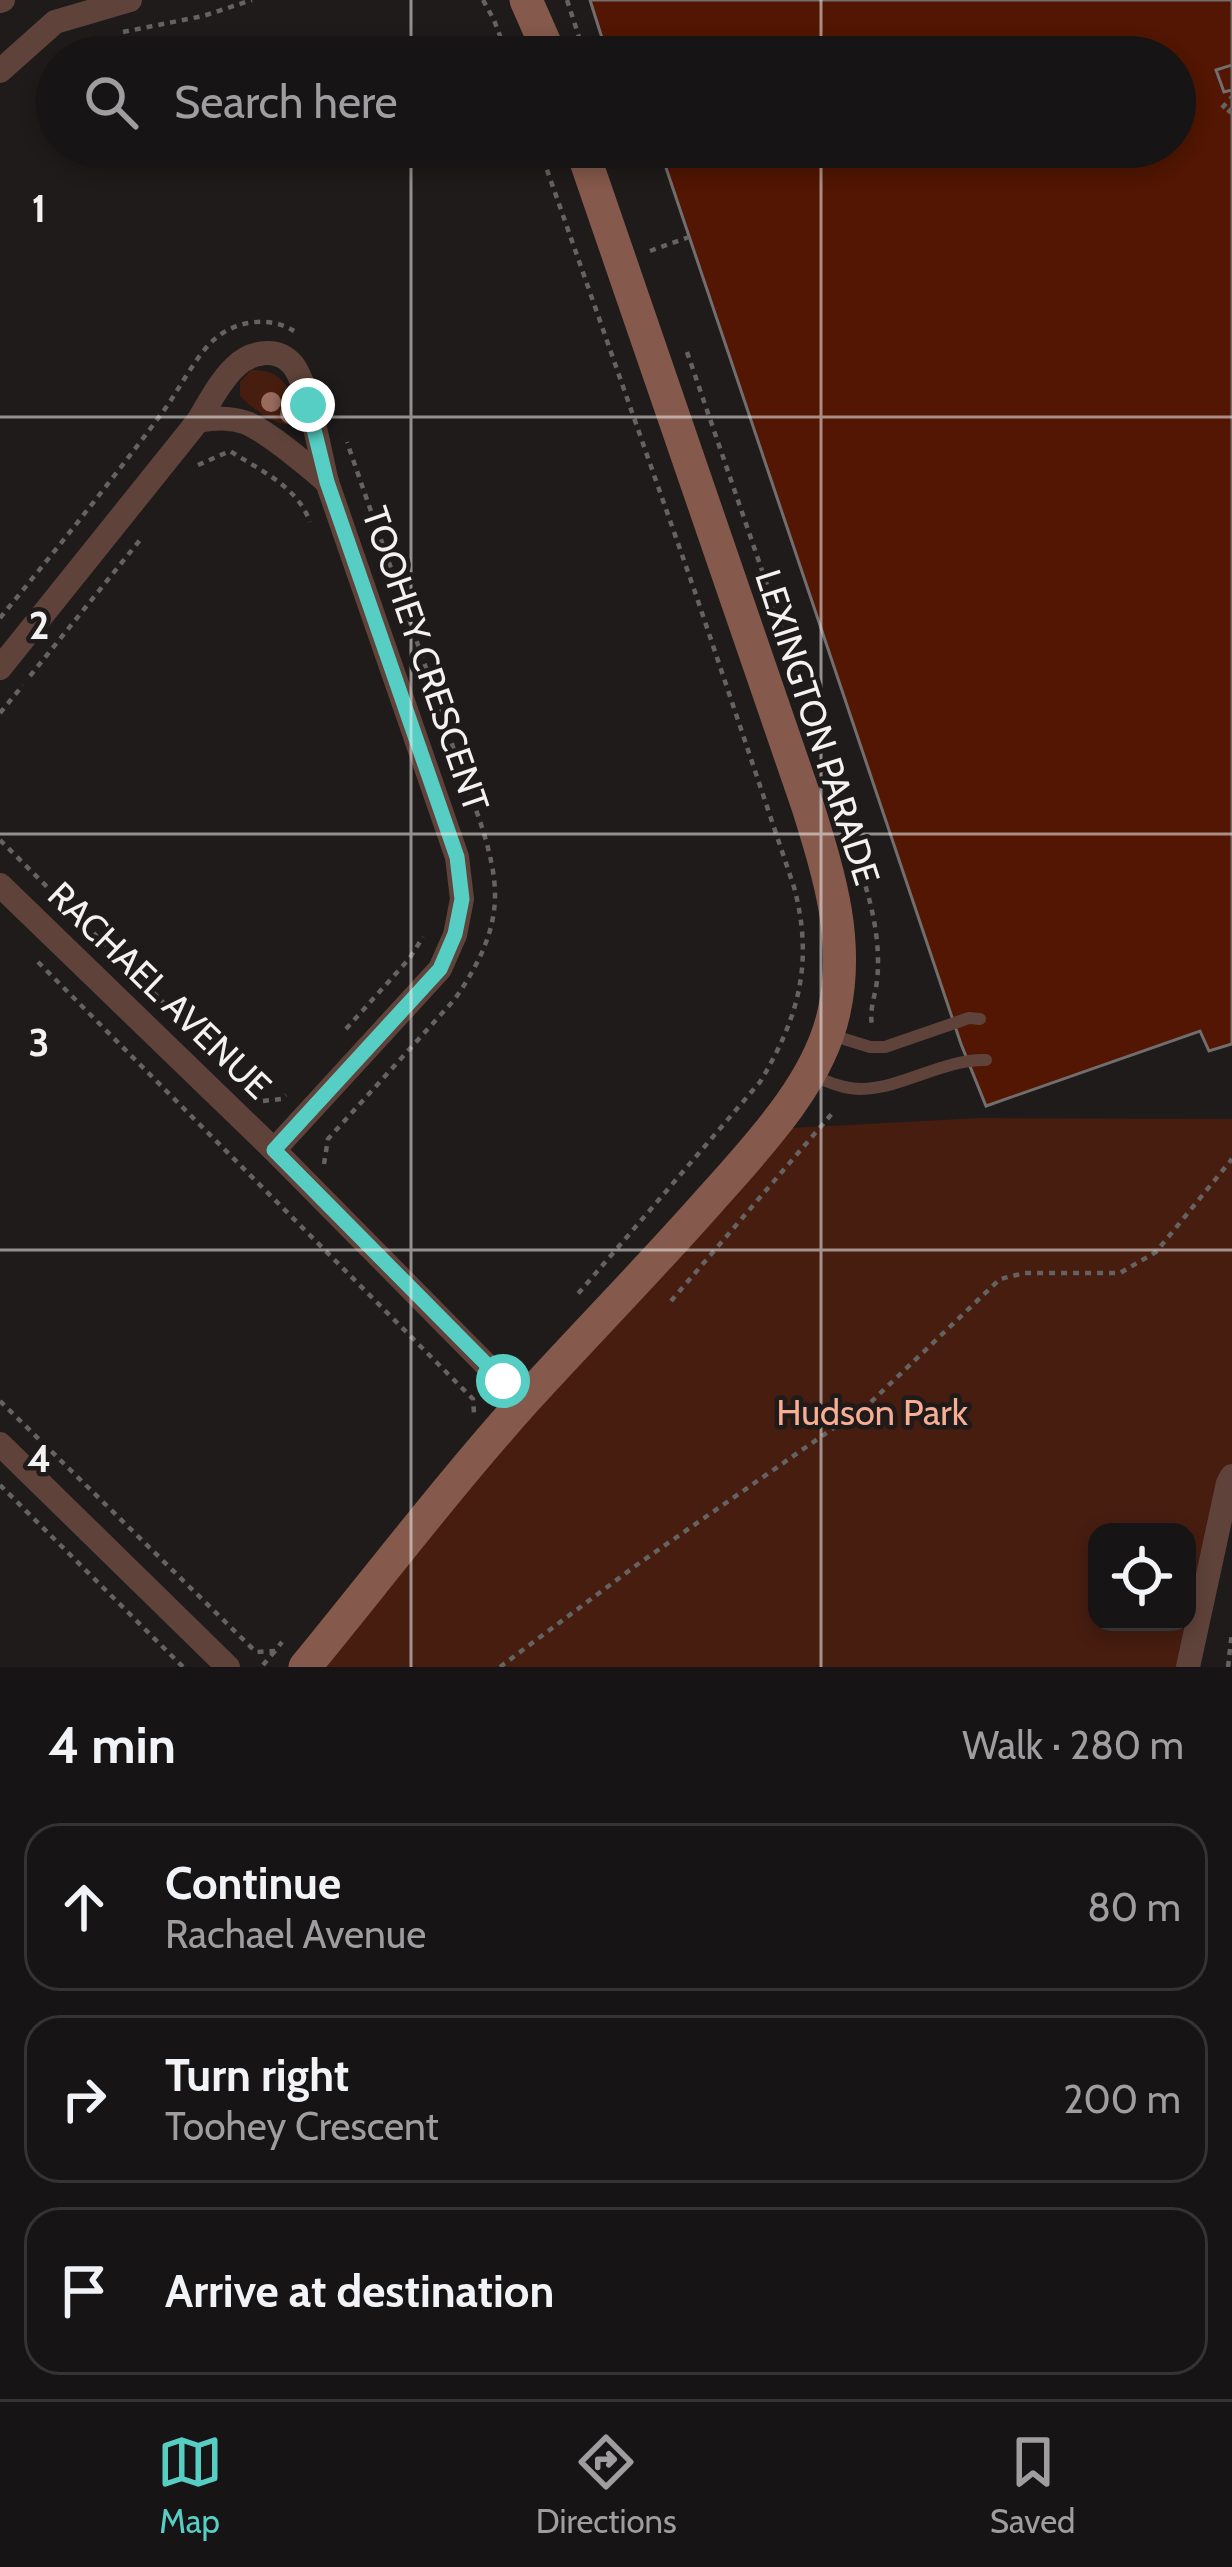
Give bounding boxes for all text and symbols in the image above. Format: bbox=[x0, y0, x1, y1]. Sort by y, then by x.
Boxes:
search box bbox=[36, 36, 1196, 168]
icon: search bbox=[78, 69, 144, 135]
text: Search here bbox=[174, 75, 398, 129]
text: 1 bbox=[32, 184, 46, 232]
route end bbox=[281, 378, 335, 432]
street label: TOOHEY CRESCENT bbox=[353, 501, 499, 817]
street label: LEXINGTON PARADE bbox=[746, 564, 890, 890]
text: 2 bbox=[29, 601, 49, 649]
street label: RACHAEL AVENUE bbox=[39, 872, 281, 1108]
text: 3 bbox=[28, 1018, 50, 1066]
route start bbox=[476, 1354, 530, 1408]
park label: Hudson Park bbox=[776, 1390, 969, 1434]
text: 4 bbox=[27, 1434, 51, 1482]
map controls bbox=[1088, 1523, 1196, 1631]
button: locate bbox=[1088, 1523, 1196, 1631]
text: 4 min bbox=[48, 1714, 176, 1776]
text: Walk · 280 m bbox=[962, 1721, 1184, 1769]
text: Continue bbox=[165, 1856, 341, 1910]
icon: ahead bbox=[51, 1874, 117, 1940]
text: 80 m bbox=[1087, 1883, 1181, 1931]
text: Rachael Avenue bbox=[165, 1910, 426, 1958]
text: Turn right bbox=[165, 2048, 349, 2102]
icon: right bbox=[51, 2066, 117, 2132]
text: 200 m bbox=[1063, 2075, 1181, 2123]
text: Toohey Crescent bbox=[165, 2102, 439, 2150]
icon: arrive bbox=[51, 2258, 117, 2324]
text: Arrive at destination bbox=[165, 2264, 554, 2318]
tab: Map bbox=[157, 2429, 223, 2541]
tab: Directions bbox=[536, 2429, 677, 2541]
tab: Saved bbox=[990, 2429, 1075, 2541]

